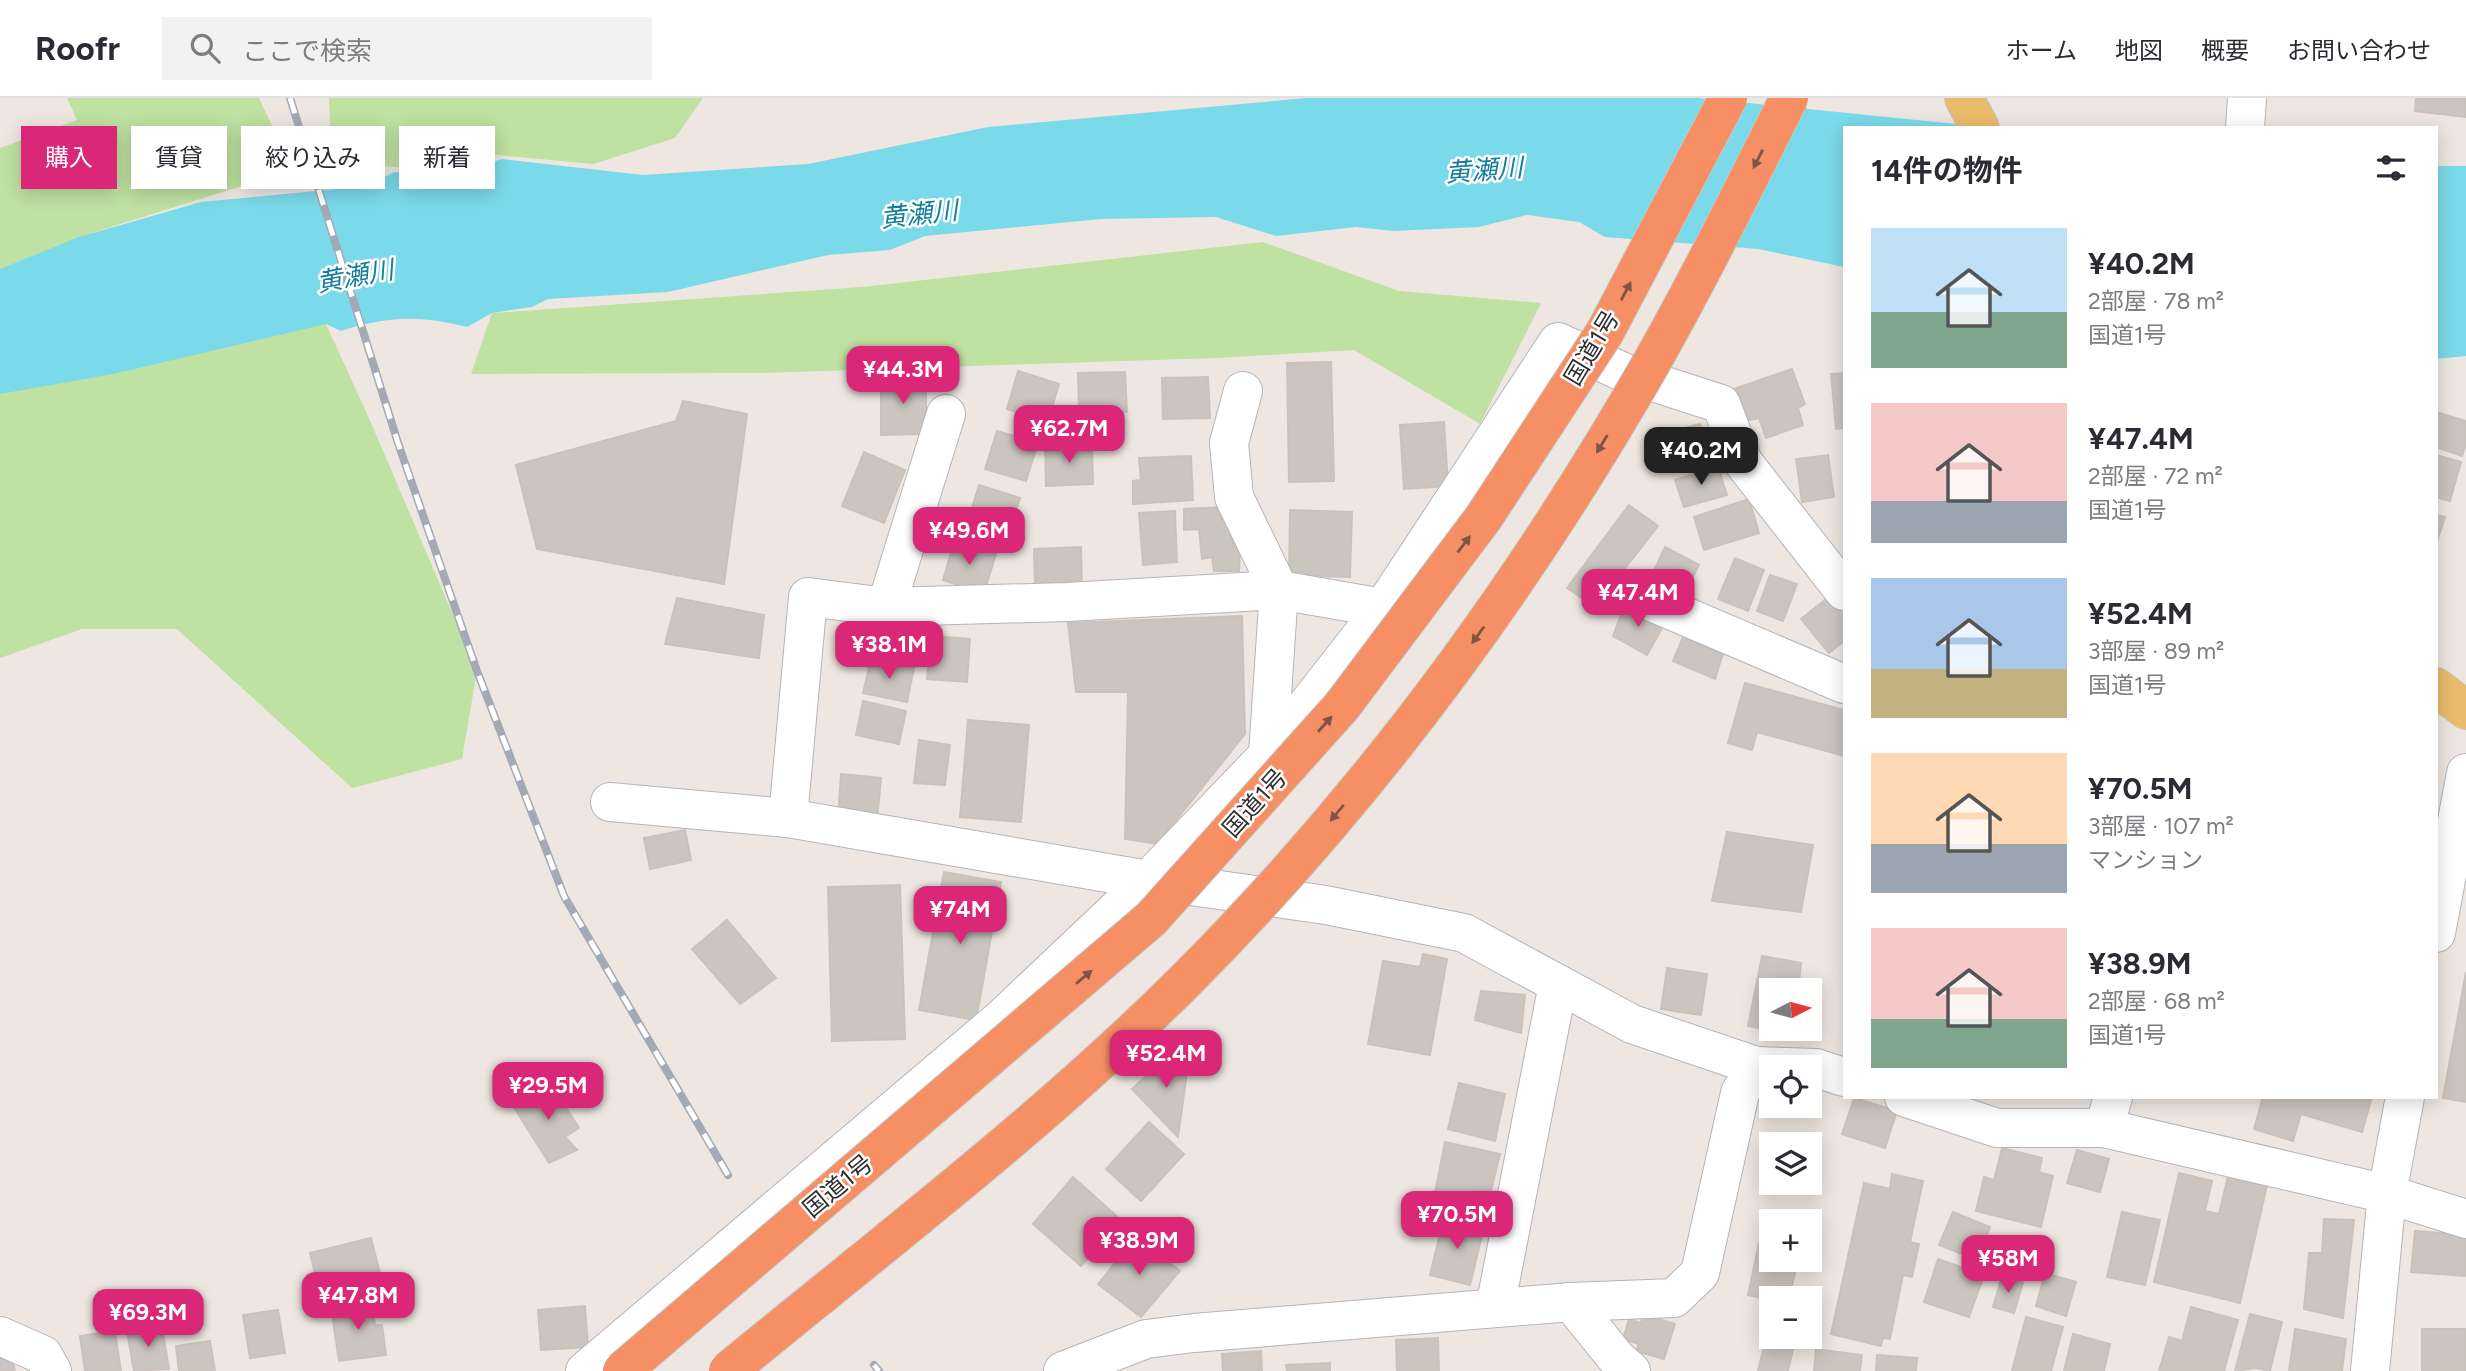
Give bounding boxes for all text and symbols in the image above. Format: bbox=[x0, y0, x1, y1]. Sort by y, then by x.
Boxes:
search box bbox=[162, 17, 652, 80]
text: Roofr bbox=[35, 29, 120, 68]
icon: search bbox=[186, 29, 224, 67]
text: ここで検索 bbox=[242, 35, 372, 67]
text: ホーム bbox=[2006, 36, 2077, 65]
text: 地図 bbox=[2115, 36, 2163, 65]
text: 概要 bbox=[2201, 36, 2249, 65]
text: お問い合わせ bbox=[2287, 36, 2431, 65]
chip: 購入 bbox=[21, 126, 117, 189]
chip: 賃貸 bbox=[131, 126, 227, 189]
chip: 絞り込み bbox=[241, 126, 385, 189]
chip: 新着 bbox=[399, 126, 495, 189]
one-way arrow bbox=[1753, 149, 1764, 169]
icon: filters bbox=[2372, 149, 2410, 187]
water label: 黄瀬川 bbox=[1444, 151, 1527, 189]
text: 14件の物件 bbox=[1871, 152, 2023, 189]
water label: 黄瀬川 bbox=[879, 194, 962, 234]
text: ¥40.2M bbox=[2088, 245, 2195, 282]
water label: 黄瀬川 bbox=[314, 253, 399, 299]
icon: home bbox=[1927, 256, 2011, 340]
one-way arrow bbox=[1621, 281, 1632, 301]
text: 2部屋 · 78 m² bbox=[2088, 287, 2224, 315]
street label: 国道1号 bbox=[1558, 305, 1625, 390]
text: 国道1号 bbox=[2088, 321, 2167, 349]
pin: ¥44.3M bbox=[846, 346, 960, 406]
text: ¥44.3M bbox=[862, 355, 944, 383]
pin: ¥62.7M bbox=[1012, 406, 1126, 465]
text: ¥62.7M bbox=[1030, 414, 1108, 442]
text: ¥47.4M bbox=[2088, 420, 2194, 457]
pin: ¥40.2M bbox=[1644, 428, 1758, 487]
icon: home bbox=[1927, 431, 2011, 515]
one-way arrow bbox=[1596, 435, 1608, 454]
text: ¥40.2M bbox=[1660, 436, 1742, 464]
text: 2部屋 · 72 m² bbox=[2088, 462, 2223, 490]
text: 国道1号 bbox=[2088, 496, 2167, 524]
pin: ¥49.6M bbox=[912, 508, 1026, 567]
text: ¥49.6M bbox=[929, 516, 1009, 544]
one-way arrow bbox=[1456, 535, 1470, 553]
pin: ¥47.4M bbox=[1581, 570, 1695, 629]
text: ¥47.4M bbox=[1597, 578, 1679, 606]
text: ¥52.4M bbox=[2088, 595, 2193, 632]
icon: home bbox=[1927, 606, 2011, 690]
pin: ¥38.1M bbox=[832, 622, 946, 681]
one-way arrow bbox=[1471, 626, 1485, 644]
text: ¥38.1M bbox=[851, 630, 927, 658]
text: 3部屋 · 89 m² bbox=[2088, 637, 2224, 665]
text: 国道1号 bbox=[2088, 671, 2167, 699]
one-way arrow bbox=[1317, 716, 1332, 733]
street label: 国道1号 bbox=[1216, 763, 1293, 843]
text: ¥70.5M bbox=[2088, 770, 2193, 807]
icon: home bbox=[1927, 781, 2011, 865]
one-way arrow bbox=[1330, 805, 1345, 822]
text: 3部屋 · 107 m² bbox=[2088, 812, 2234, 840]
text: マンション bbox=[2088, 846, 2203, 874]
pin: ¥74M bbox=[919, 886, 1001, 946]
text: ¥74M bbox=[930, 895, 990, 923]
text: ¥38.9M bbox=[2088, 945, 2191, 982]
icon: home bbox=[1927, 956, 2011, 1040]
one-way arrow bbox=[1075, 970, 1092, 985]
north arrow bbox=[1759, 978, 1822, 1041]
map controls bbox=[1759, 978, 1822, 1349]
text: 2部屋 · 68 m² bbox=[2088, 987, 2225, 1015]
text: 国道1号 bbox=[2088, 1021, 2167, 1049]
pin: ¥52.4M bbox=[1109, 1030, 1223, 1090]
text: ¥52.4M bbox=[1126, 1039, 1206, 1067]
button: locate bbox=[1759, 1055, 1822, 1118]
pin: ¥29.5M bbox=[491, 1062, 605, 1122]
text: ¥29.5M bbox=[508, 1071, 588, 1099]
button: layers bbox=[1759, 1132, 1822, 1195]
street label: 国道1号 bbox=[797, 1148, 878, 1223]
pin: ¥70.5M bbox=[1400, 1192, 1514, 1251]
text: ¥70.5M bbox=[1417, 1200, 1497, 1228]
button: + bbox=[1759, 1209, 1822, 1272]
pin: ¥38.9M bbox=[1082, 1218, 1196, 1277]
text: ¥38.9M bbox=[1099, 1226, 1179, 1254]
pin: ¥58M bbox=[1967, 1236, 2049, 1295]
text: ¥58M bbox=[1978, 1244, 2038, 1272]
pin: ¥47.8M bbox=[301, 1272, 415, 1332]
text: ¥47.8M bbox=[318, 1281, 398, 1309]
button: − bbox=[1759, 1286, 1822, 1349]
pin: ¥69.3M bbox=[91, 1290, 205, 1349]
text: ¥69.3M bbox=[109, 1298, 187, 1326]

